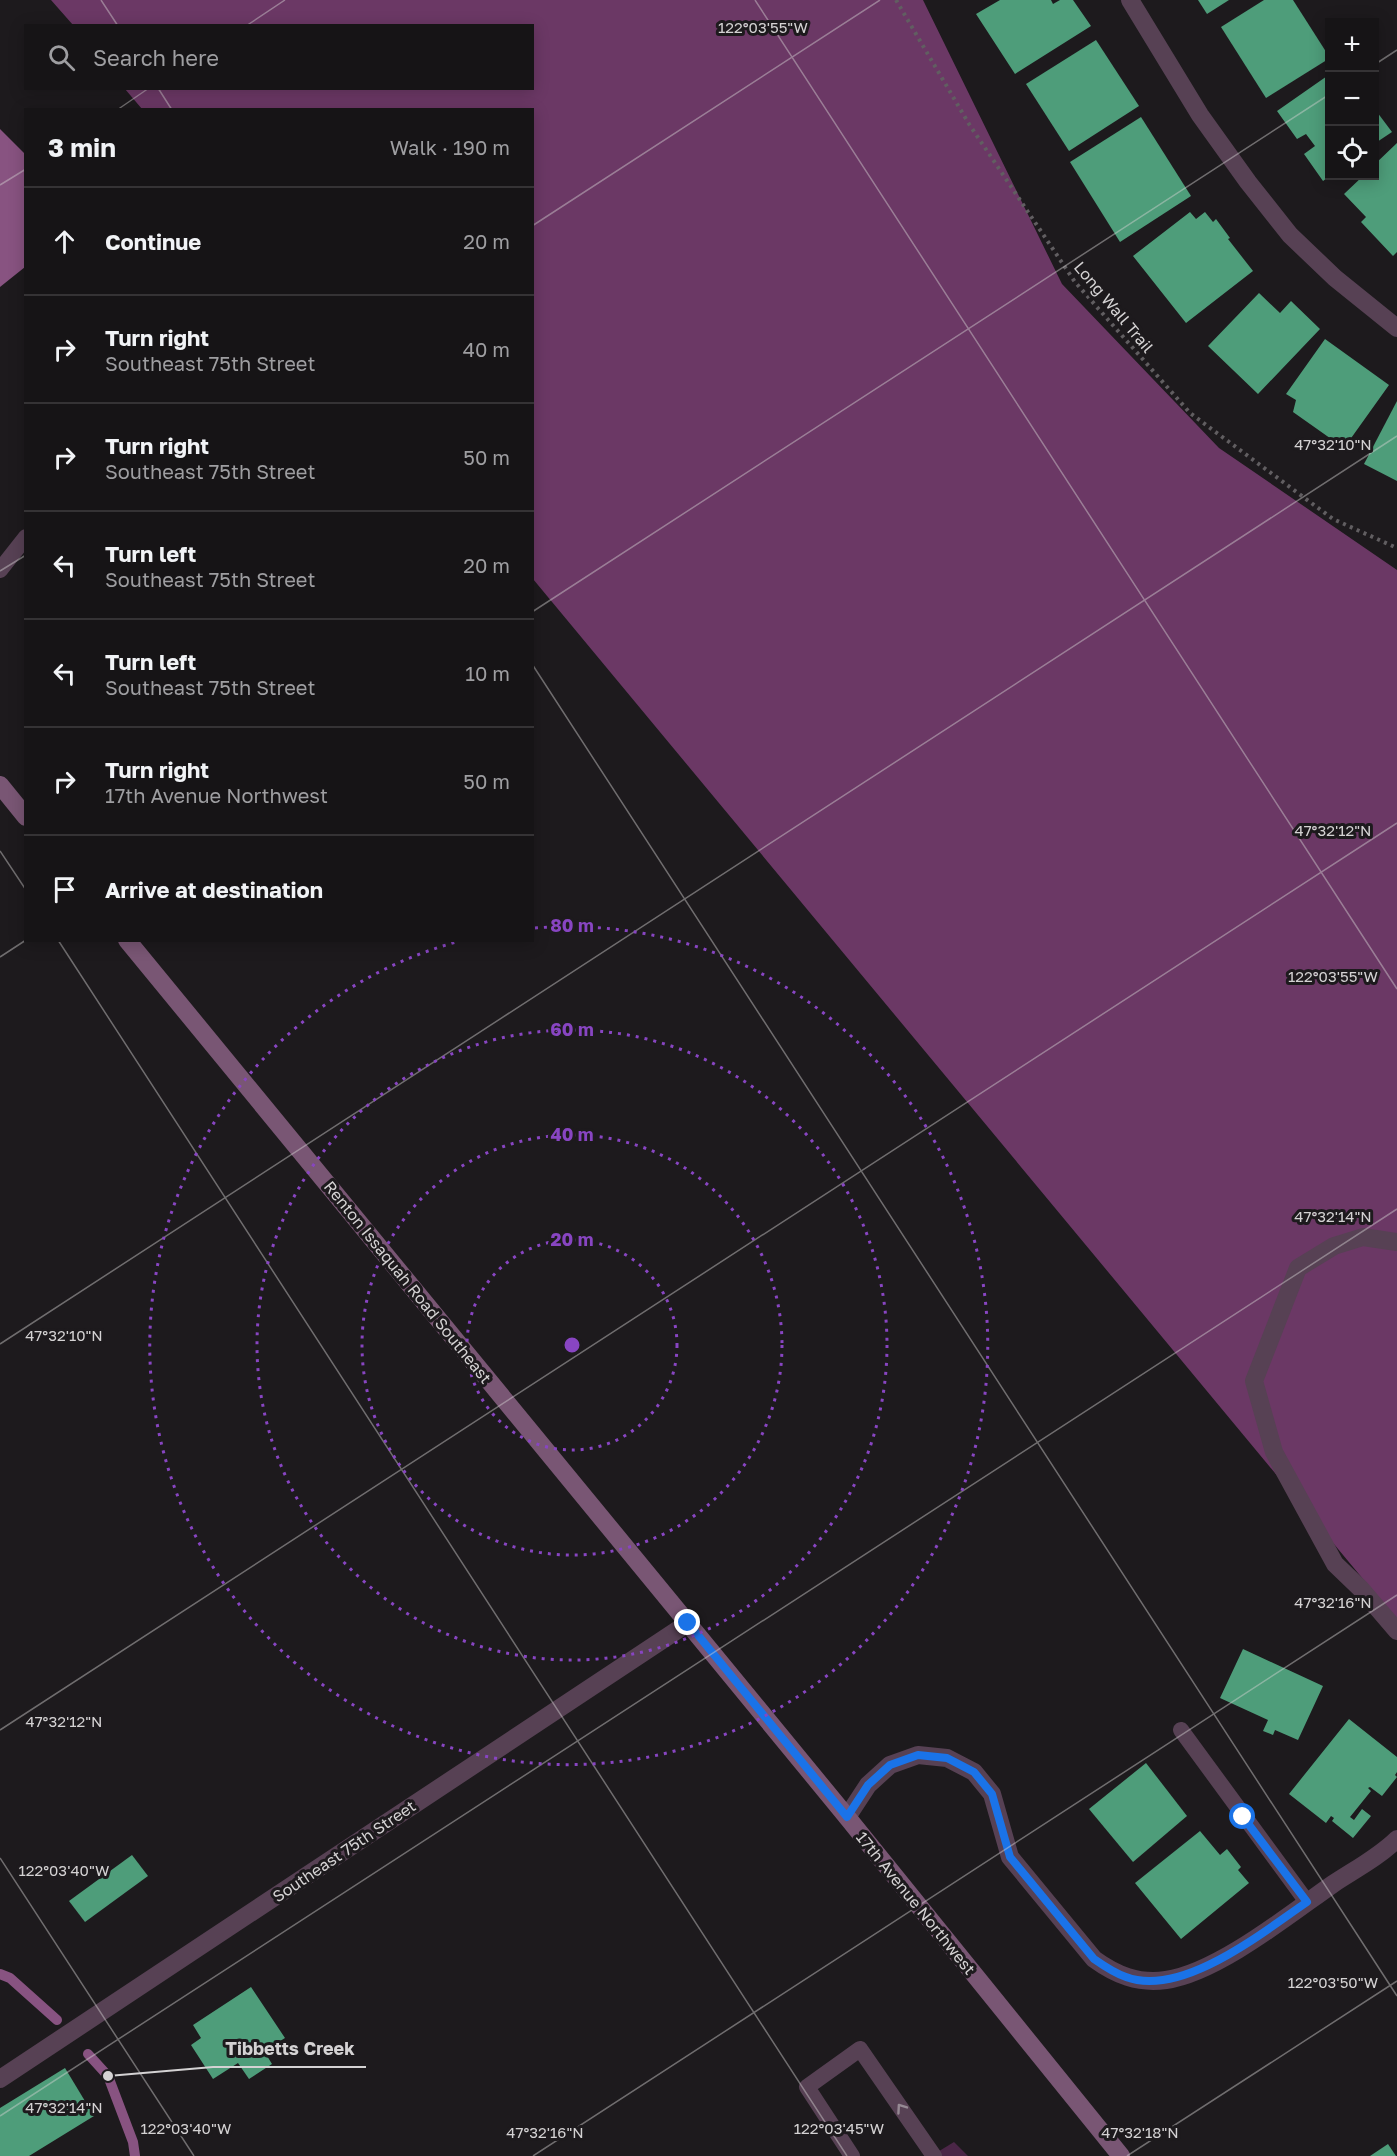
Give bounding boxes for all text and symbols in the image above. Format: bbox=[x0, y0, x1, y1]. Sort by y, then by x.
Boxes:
text: 122°03'55"W bbox=[718, 18, 808, 36]
map controls bbox=[1325, 18, 1379, 180]
button: + bbox=[1325, 18, 1379, 72]
search box bbox=[24, 24, 534, 90]
icon: search bbox=[45, 41, 78, 74]
text: Search here bbox=[93, 44, 219, 71]
button: − bbox=[1325, 72, 1379, 126]
button: locate bbox=[1325, 126, 1379, 180]
text: 3 min bbox=[48, 132, 116, 163]
text: Walk · 190 m bbox=[390, 135, 510, 159]
icon: ahead bbox=[48, 225, 81, 258]
text: Continue bbox=[105, 228, 201, 255]
text: 20 m bbox=[463, 229, 510, 253]
street label: Long Wall Trail bbox=[1070, 257, 1158, 357]
text: Turn right bbox=[105, 324, 209, 351]
icon: right bbox=[48, 333, 81, 366]
text: 40 m bbox=[463, 337, 510, 361]
text: Southeast 75th Street bbox=[105, 351, 315, 375]
text: Turn right bbox=[105, 432, 209, 459]
text: 47°32'10"N bbox=[1294, 435, 1372, 453]
icon: right bbox=[48, 441, 81, 474]
text: 50 m bbox=[463, 445, 510, 469]
text: Southeast 75th Street bbox=[105, 459, 315, 483]
text: Turn left bbox=[105, 540, 196, 567]
icon: left bbox=[48, 549, 81, 582]
text: 20 m bbox=[463, 553, 510, 577]
text: Southeast 75th Street bbox=[105, 567, 315, 591]
text: Turn left bbox=[105, 648, 196, 675]
icon: left bbox=[48, 657, 81, 690]
text: 10 m bbox=[465, 661, 510, 685]
text: Southeast 75th Street bbox=[105, 675, 315, 699]
text: Turn right bbox=[105, 756, 209, 783]
icon: right bbox=[48, 765, 81, 798]
text: 50 m bbox=[463, 769, 510, 793]
text: 17th Avenue Northwest bbox=[105, 783, 328, 807]
text: 47°32'12"N bbox=[1295, 821, 1371, 839]
icon: arrive bbox=[48, 873, 81, 906]
text: Arrive at destination bbox=[105, 876, 323, 903]
text: 80 m bbox=[550, 914, 594, 936]
text: 122°03'55"W bbox=[1288, 967, 1378, 985]
text: 60 m bbox=[550, 1018, 594, 1040]
text: 40 m bbox=[550, 1123, 594, 1145]
street label: Renton Issaquah Road Southeast bbox=[320, 1177, 496, 1387]
text: 47°32'14"N bbox=[1294, 1207, 1372, 1225]
text: 20 m bbox=[551, 1228, 593, 1250]
text: 47°32'10"N bbox=[25, 1326, 103, 1344]
centre of rings bbox=[562, 1335, 582, 1355]
text: 47°32'16"N bbox=[1294, 1593, 1372, 1611]
route end bbox=[674, 1609, 700, 1635]
text: 47°32'12"N bbox=[26, 1712, 102, 1730]
street label: Southeast 75th Street bbox=[269, 1796, 419, 1906]
route start bbox=[1229, 1803, 1255, 1829]
street label: 17th Avenue Northwest bbox=[852, 1827, 980, 1979]
text: 122°03'40"W bbox=[19, 1861, 109, 1879]
text: 122°03'50"W bbox=[1288, 1973, 1378, 1991]
callout: Tibbetts Creek bbox=[213, 2031, 366, 2067]
text: Tibbetts Creek bbox=[225, 2037, 355, 2059]
text: 47°32'14"N bbox=[25, 2098, 103, 2116]
one-way arrow bbox=[897, 2104, 908, 2115]
text: 122°03'40"W bbox=[141, 2119, 231, 2137]
text: 122°03'45"W bbox=[794, 2119, 884, 2137]
text: 47°32'16"N bbox=[506, 2123, 584, 2141]
text: 47°32'18"N bbox=[1101, 2123, 1179, 2141]

